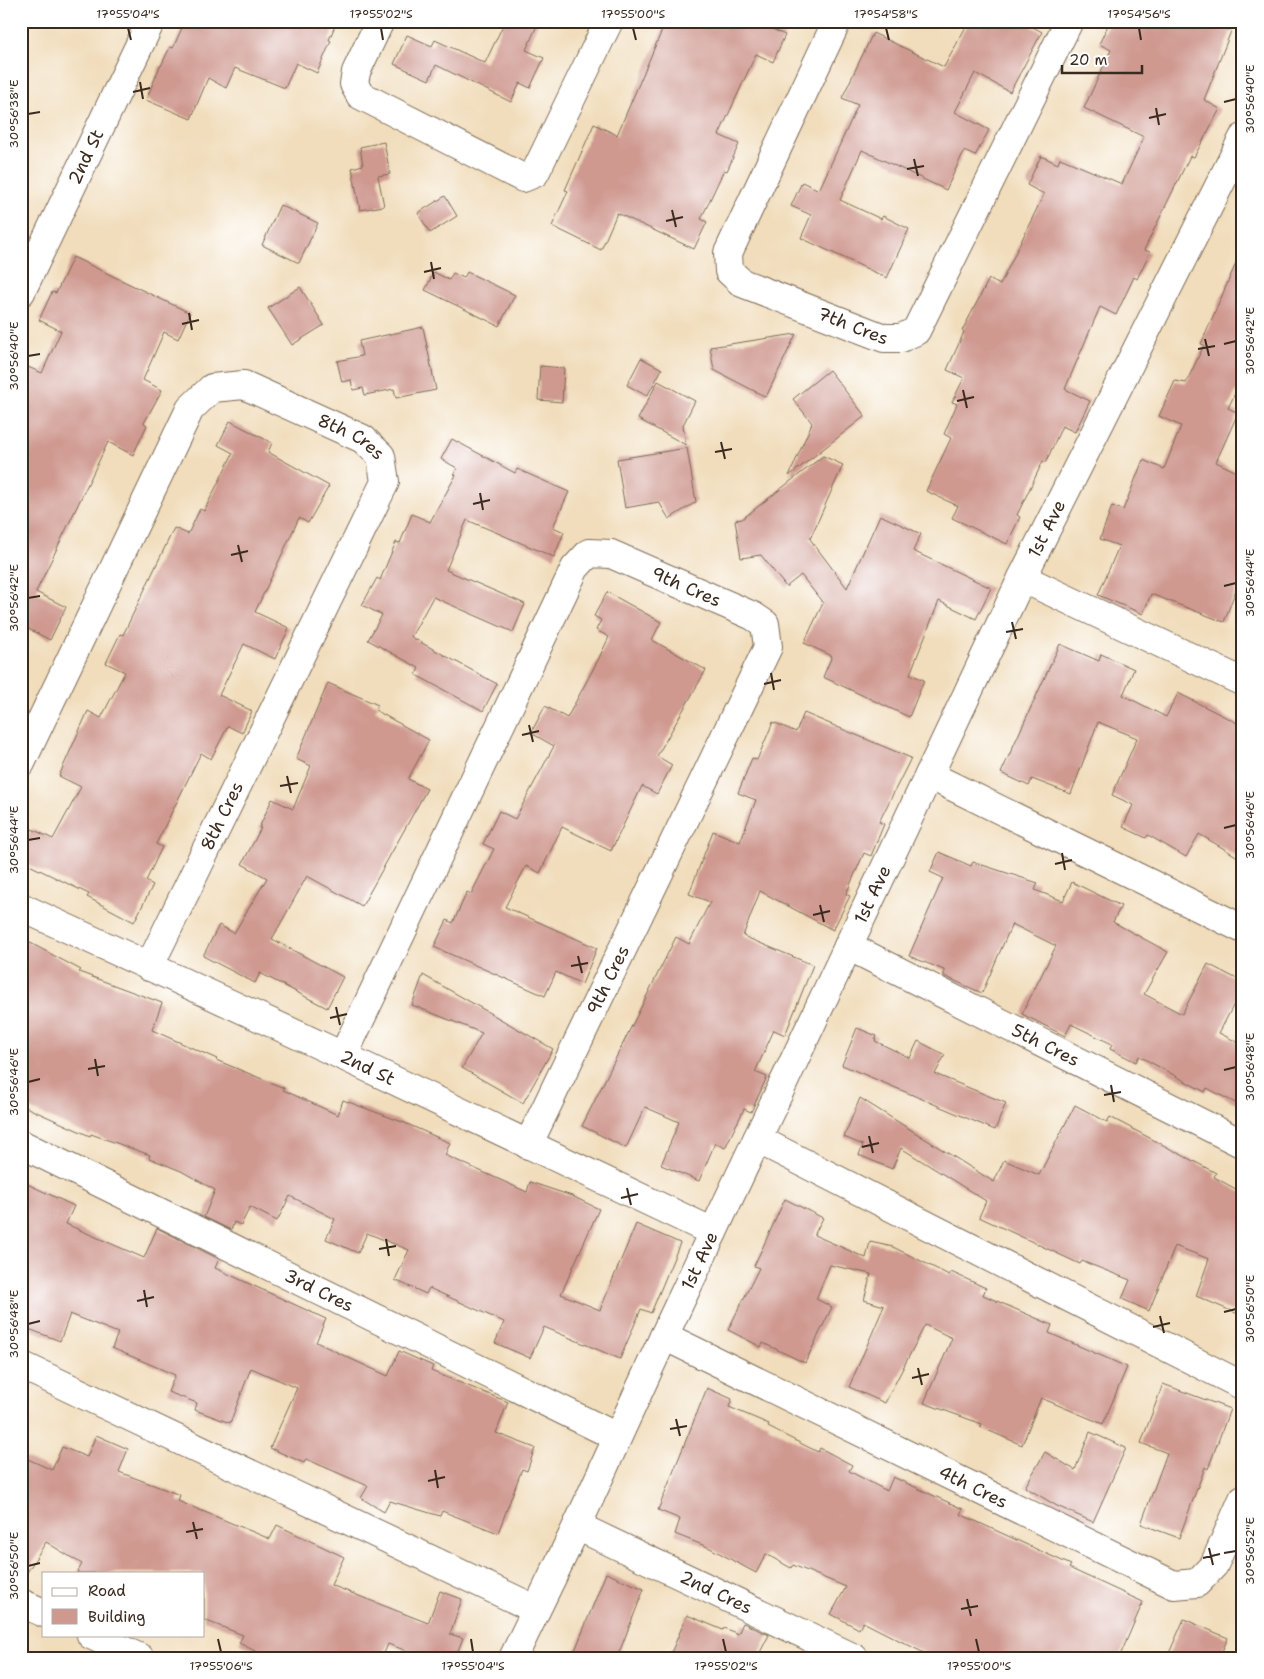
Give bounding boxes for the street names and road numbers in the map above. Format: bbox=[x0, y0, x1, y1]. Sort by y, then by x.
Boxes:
street label: 2nd St bbox=[62, 125, 109, 188]
street label: 7th Cres bbox=[814, 301, 892, 351]
street label: 8th Cres bbox=[314, 408, 390, 465]
street label: 1st Ave bbox=[1022, 496, 1071, 562]
street label: 9th Cres bbox=[648, 561, 725, 613]
street label: 8th Cres bbox=[195, 777, 249, 855]
street label: 1st Ave bbox=[849, 861, 897, 927]
street label: 9th Cres bbox=[581, 941, 635, 1019]
street label: 5th Cres bbox=[1008, 1018, 1083, 1072]
street label: 2nd St bbox=[336, 1044, 399, 1091]
street label: 1st Ave bbox=[676, 1228, 724, 1294]
street label: 3rd Cres bbox=[280, 1263, 358, 1318]
street label: 4th Cres bbox=[935, 1460, 1012, 1514]
street label: 2nd Cres bbox=[676, 1565, 756, 1620]

